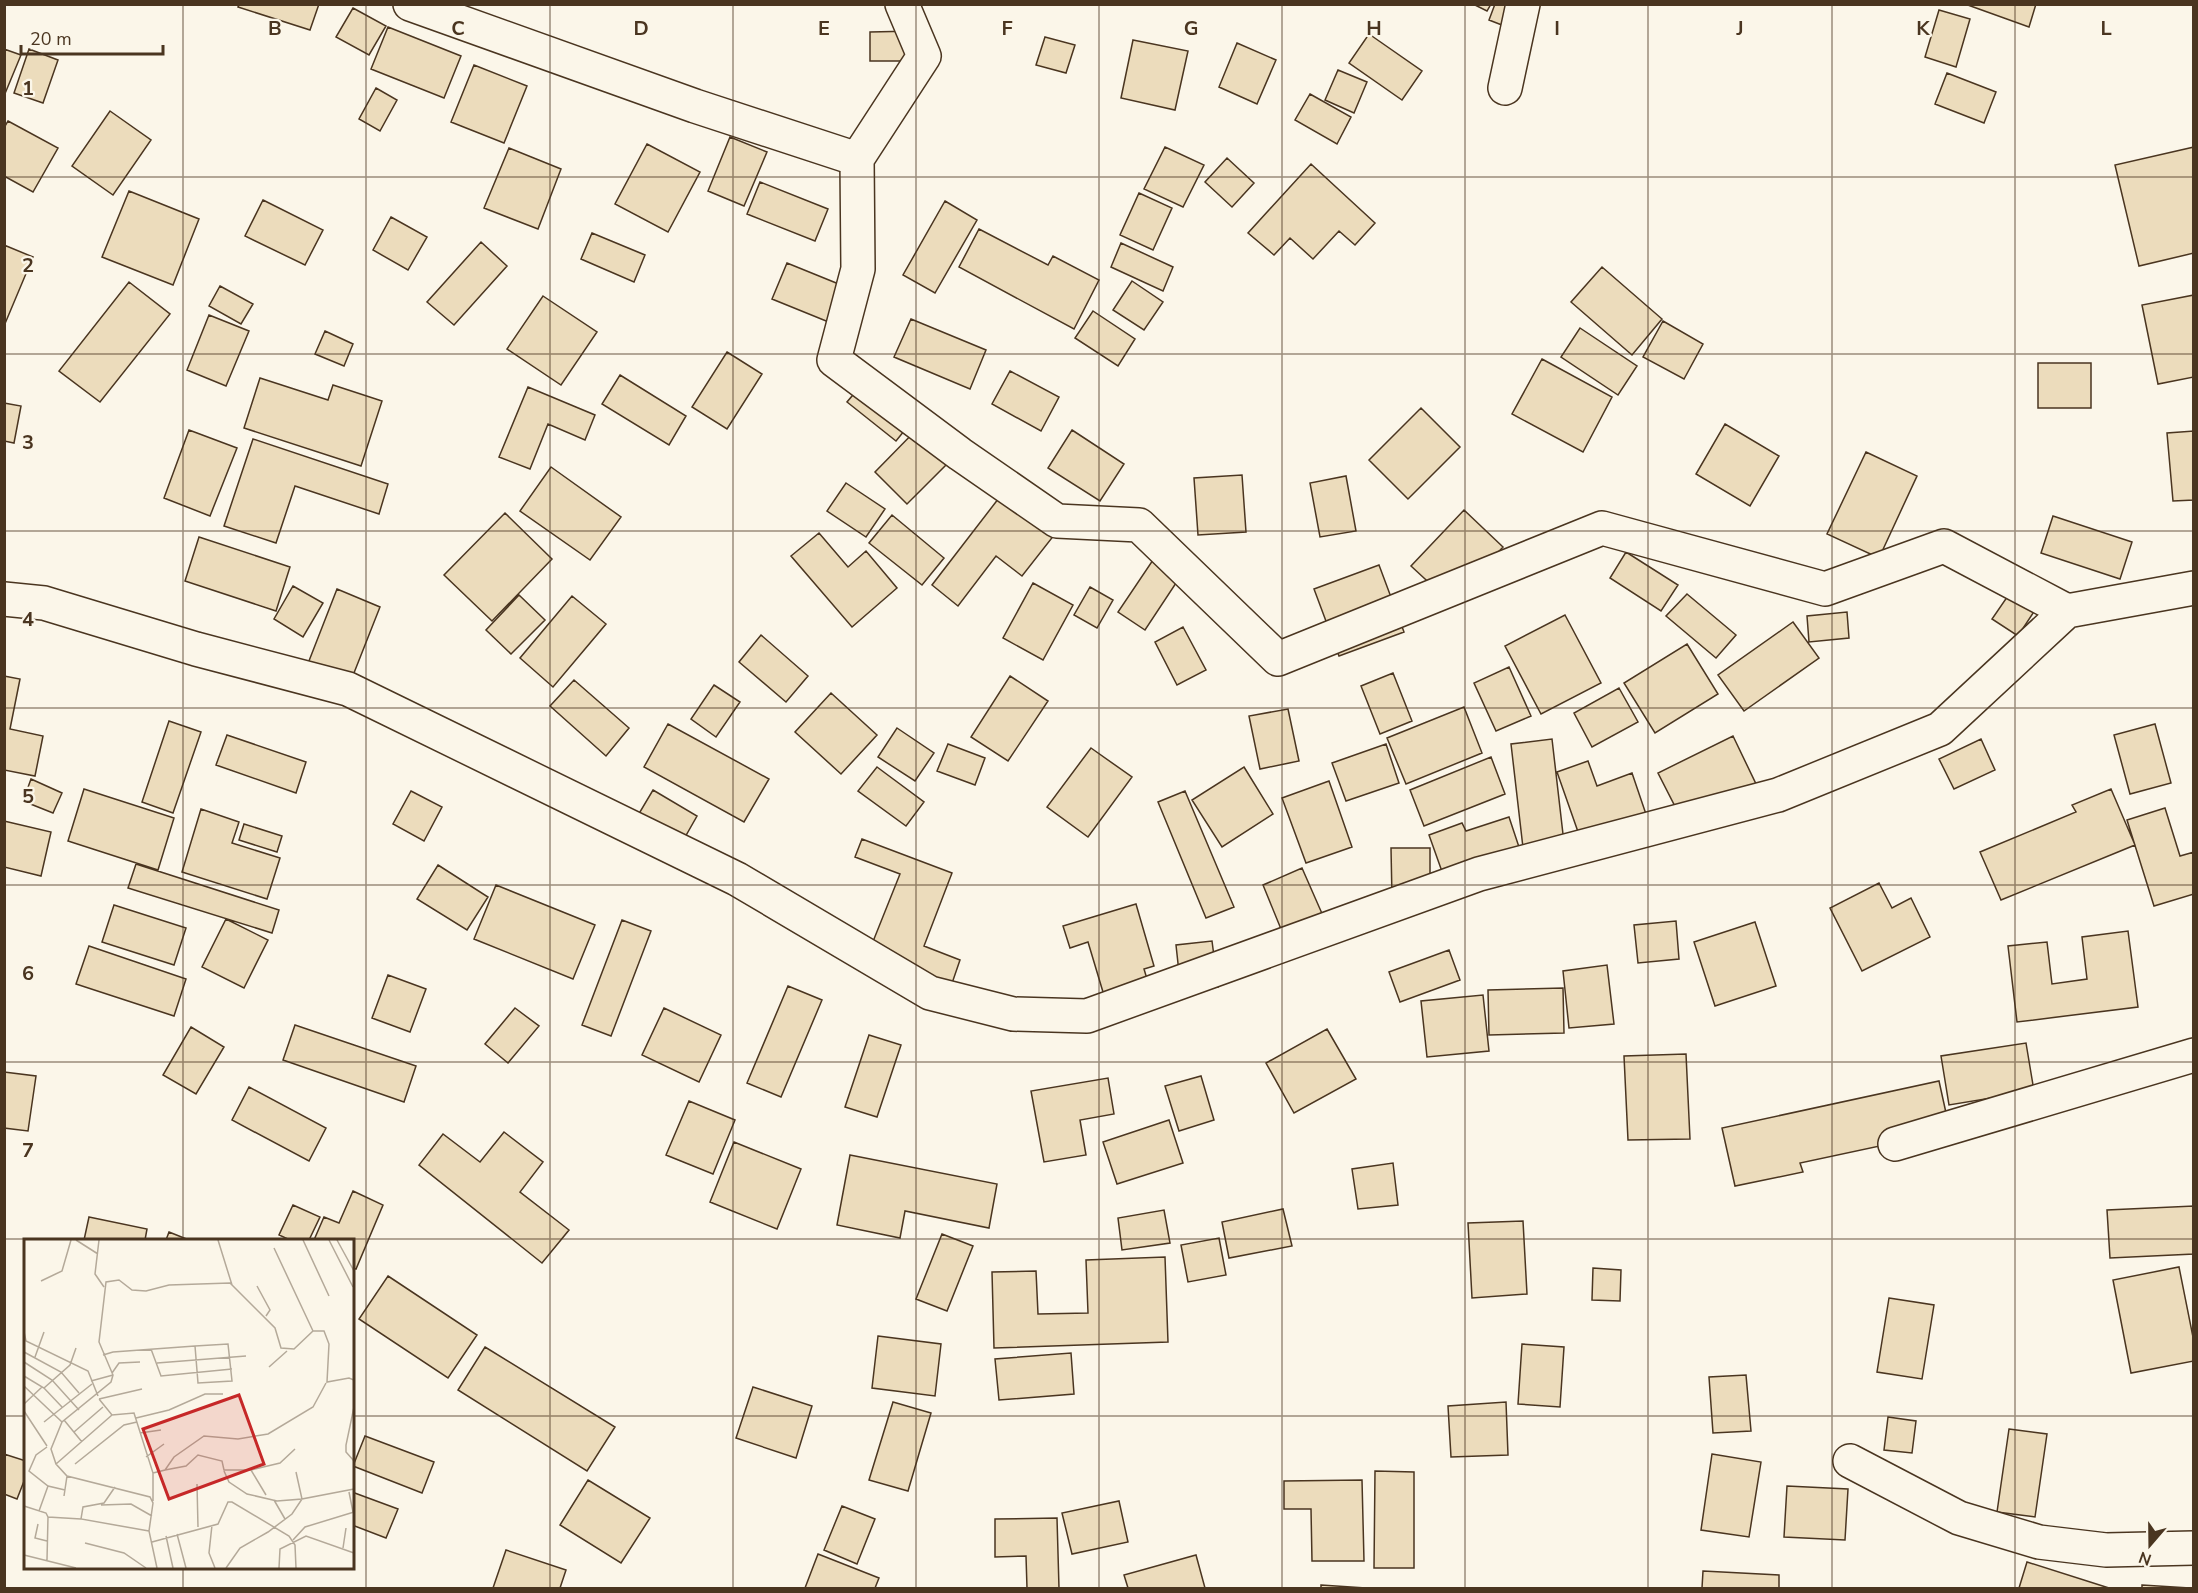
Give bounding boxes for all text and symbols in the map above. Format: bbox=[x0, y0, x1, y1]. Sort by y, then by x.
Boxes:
text: B bbox=[268, 15, 282, 42]
text: C bbox=[451, 15, 465, 42]
text: D bbox=[633, 15, 649, 42]
text: E bbox=[818, 15, 830, 42]
text: F bbox=[1001, 15, 1013, 42]
text: G bbox=[1184, 15, 1198, 42]
text: H bbox=[1366, 15, 1382, 42]
text: I bbox=[1554, 15, 1560, 42]
text: J bbox=[1735, 15, 1744, 42]
text: K bbox=[1916, 15, 1930, 42]
text: L bbox=[2100, 15, 2112, 42]
scale bar bbox=[21, 18, 164, 56]
text: 20 m bbox=[30, 27, 72, 51]
text: 1 bbox=[22, 75, 34, 102]
text: 2 bbox=[22, 252, 34, 279]
text: 3 bbox=[22, 429, 34, 456]
text: 4 bbox=[22, 606, 34, 633]
text: 5 bbox=[22, 783, 34, 810]
text: 6 bbox=[22, 960, 34, 987]
text: 7 bbox=[22, 1137, 34, 1164]
inset map bbox=[24, 1239, 354, 1569]
north arrow bbox=[2120, 1515, 2180, 1575]
text: N bbox=[2136, 1546, 2155, 1571]

